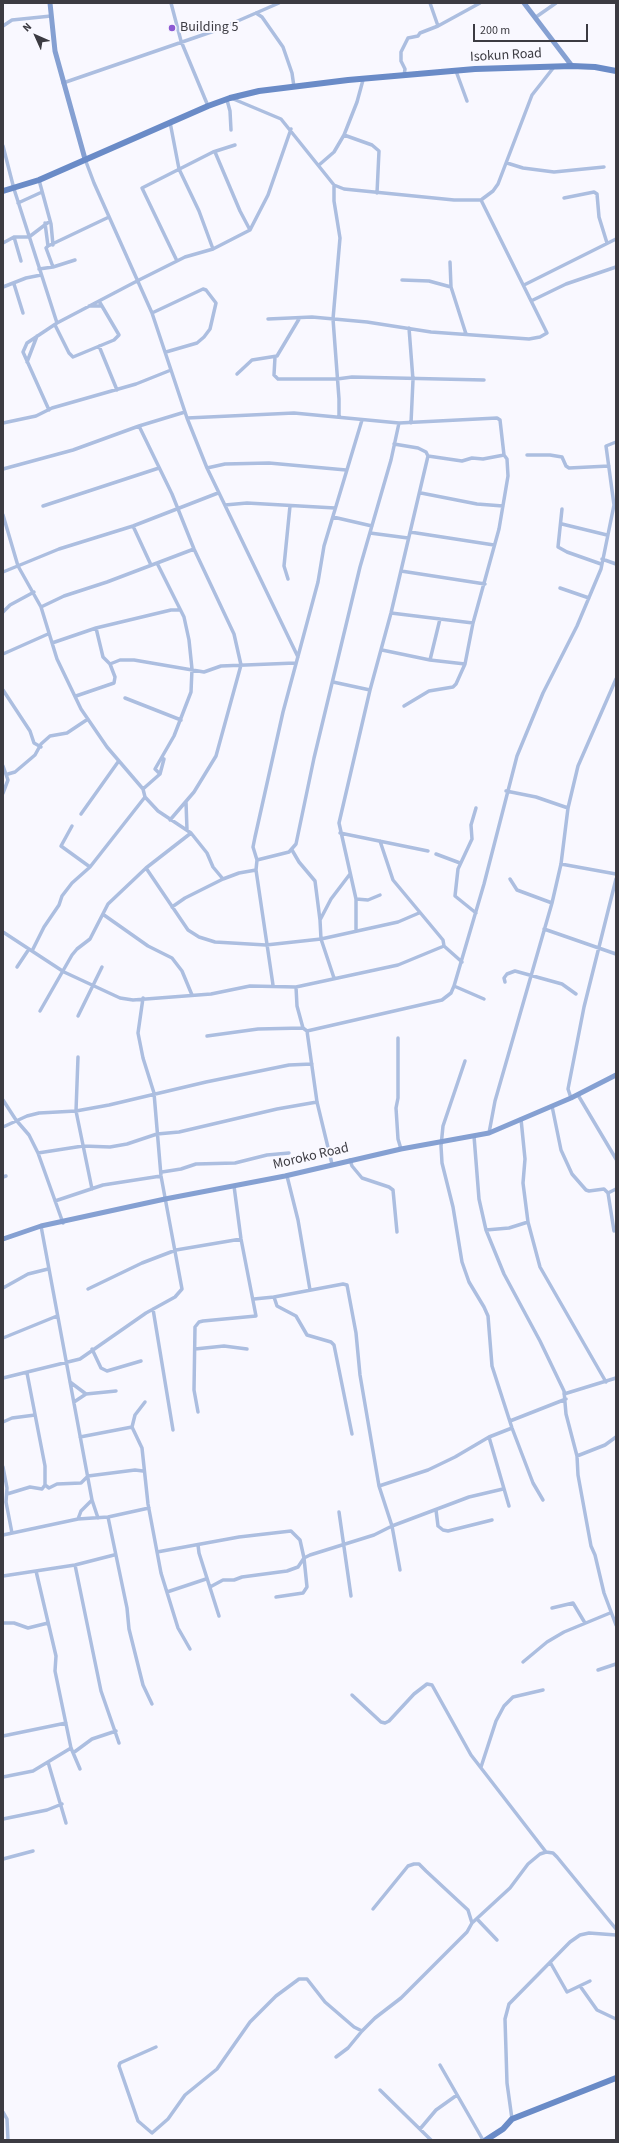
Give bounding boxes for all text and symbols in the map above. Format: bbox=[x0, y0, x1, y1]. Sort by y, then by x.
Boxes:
north arrow bbox=[16, 16, 56, 56]
scale bar bbox=[475, 16, 590, 42]
text: N bbox=[19, 19, 35, 35]
place label: Building 5 bbox=[180, 20, 239, 36]
text: 200 m bbox=[480, 22, 510, 39]
marker: Building 5 bbox=[167, 23, 177, 33]
street label: Isokun Road bbox=[470, 46, 542, 66]
street label: Moroko Road bbox=[272, 1140, 350, 1174]

